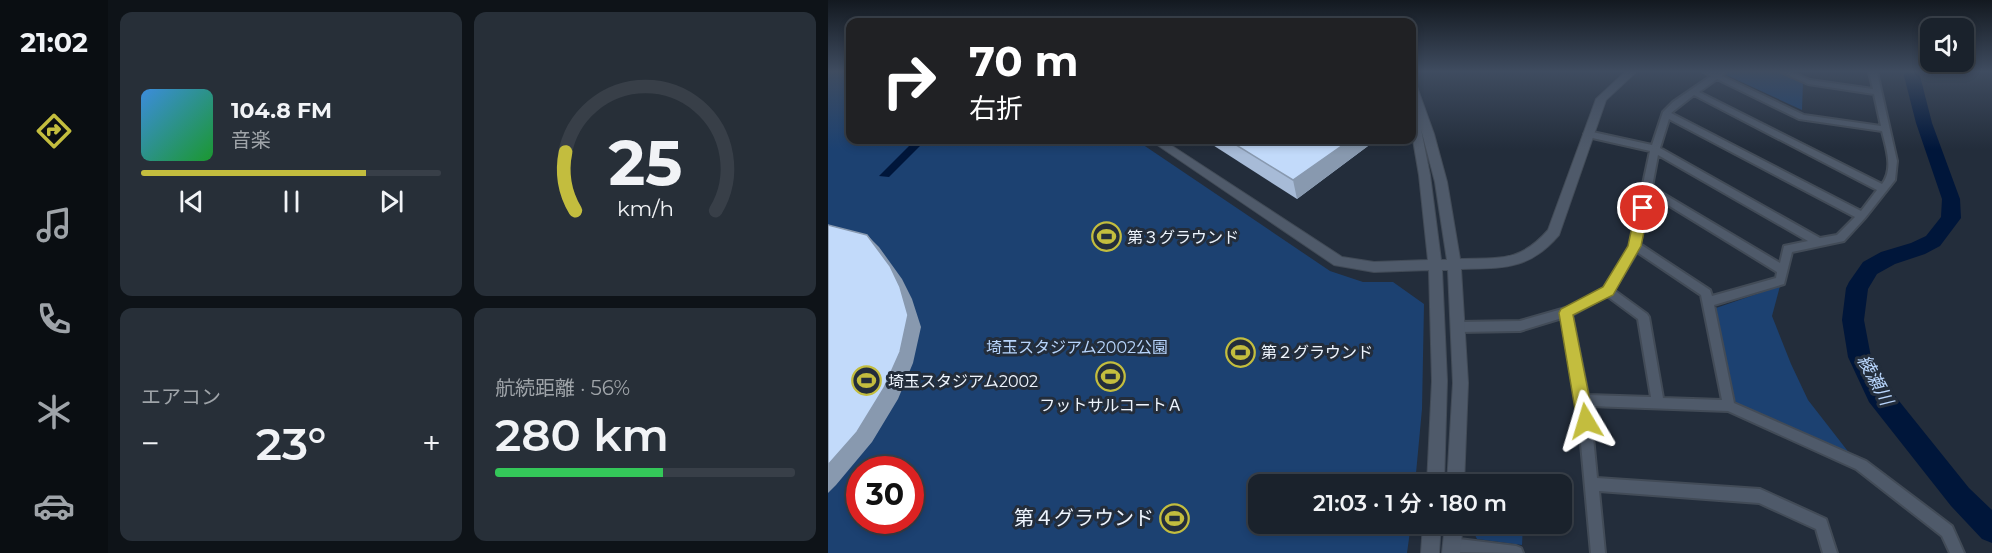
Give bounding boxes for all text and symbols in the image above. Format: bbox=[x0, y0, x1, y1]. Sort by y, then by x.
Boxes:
map controls bbox=[1920, 18, 1974, 72]
button: sound bbox=[1920, 18, 1974, 72]
text: 21:02 bbox=[20, 26, 88, 59]
text: 70 m bbox=[969, 35, 1079, 87]
icon: right bbox=[870, 42, 948, 120]
text: 右折 bbox=[969, 92, 1023, 125]
text: 104.8 FM bbox=[231, 97, 332, 124]
icon: directions bbox=[33, 110, 75, 152]
text: 25 bbox=[608, 125, 682, 201]
text: 音楽 bbox=[231, 128, 271, 152]
pin bbox=[1617, 182, 1668, 233]
icon: previous bbox=[175, 185, 208, 218]
icon: pause bbox=[275, 185, 308, 218]
icon: next bbox=[375, 185, 408, 218]
icon: arrive bbox=[1626, 191, 1659, 224]
text: km/h bbox=[616, 195, 674, 221]
icon: music bbox=[33, 204, 75, 246]
sports icon: 第３グラウンド bbox=[1090, 221, 1122, 253]
place label: 第３グラウンド bbox=[1127, 228, 1239, 247]
icon: phone bbox=[33, 298, 75, 340]
sports icon: 第２グラウンド bbox=[1224, 336, 1256, 368]
park label: 埼玉スタジアム2002公園 bbox=[986, 338, 1168, 357]
place label: 第２グラウンド bbox=[1261, 343, 1373, 362]
water label: 綾瀬川 bbox=[1853, 351, 1898, 411]
sports icon: フットサルコートＡ bbox=[1095, 361, 1127, 393]
sports icon: 埼玉スタジアム2002 bbox=[851, 365, 883, 397]
place label: 埼玉スタジアム2002 bbox=[888, 372, 1038, 391]
text: 航続距離 · 56% bbox=[495, 376, 630, 400]
text: エアコン bbox=[141, 385, 221, 409]
position arrow bbox=[1554, 389, 1618, 453]
icon: climate bbox=[33, 391, 75, 433]
place label: フットサルコートＡ bbox=[1039, 396, 1183, 415]
text: 280 km bbox=[495, 407, 669, 462]
text: 23° bbox=[256, 416, 326, 471]
text: − bbox=[141, 423, 160, 463]
text: + bbox=[422, 423, 441, 463]
speed limit sign: 30 bbox=[846, 456, 924, 534]
icon: car bbox=[33, 485, 75, 527]
text: 21:03 · 1 分 · 180 m bbox=[1313, 490, 1507, 517]
sports icon: 第４グラウンド bbox=[1159, 502, 1191, 534]
place label: 第４グラウンド bbox=[1014, 506, 1154, 530]

